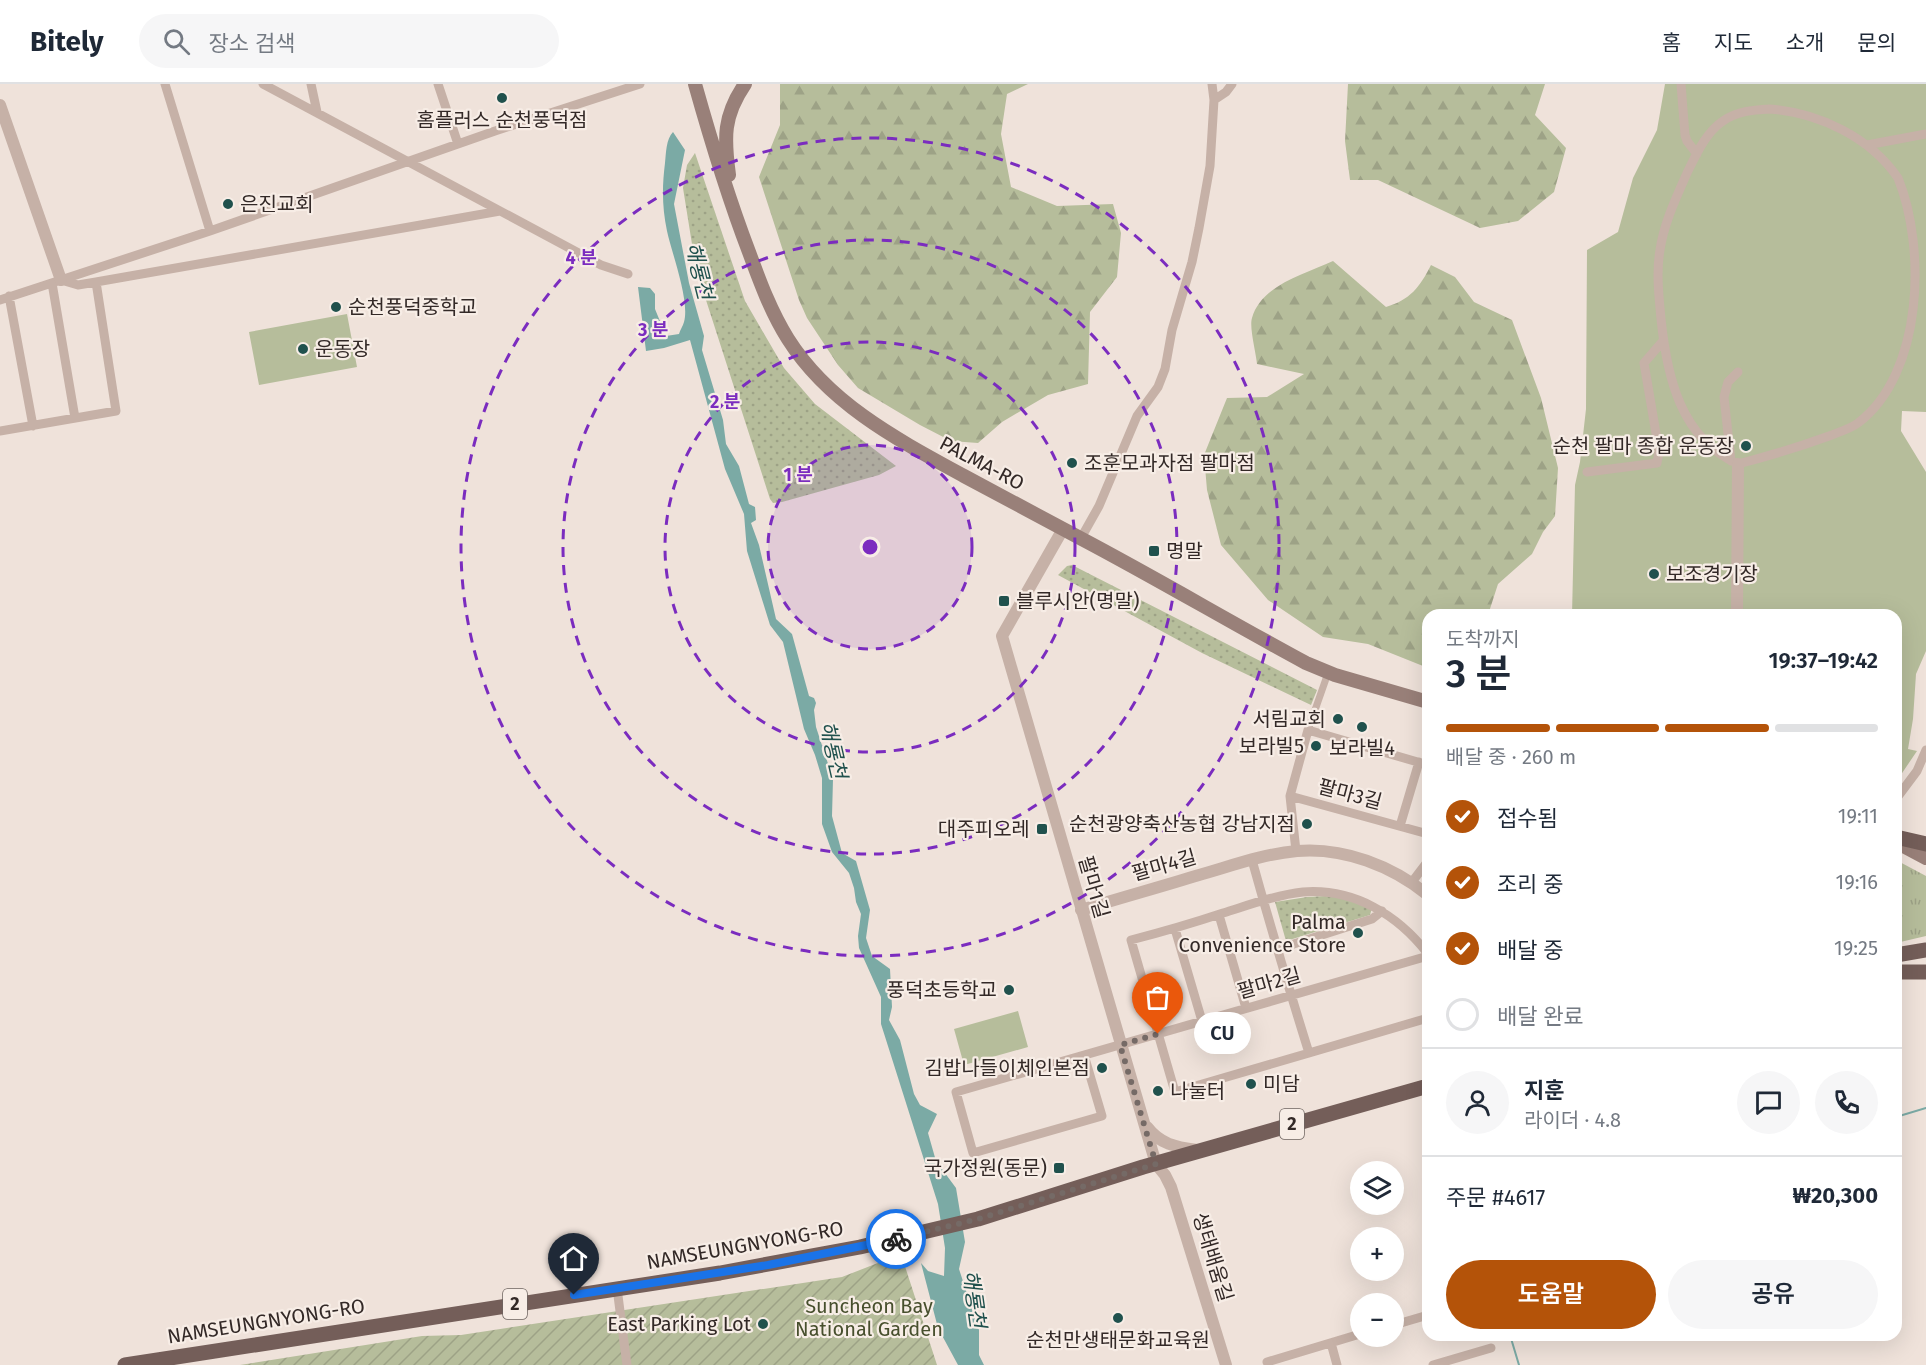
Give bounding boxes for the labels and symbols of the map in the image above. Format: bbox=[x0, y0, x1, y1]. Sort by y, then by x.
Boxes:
marker: 홈플러스 순천풍덕점 bbox=[495, 91, 509, 105]
place label: 홈플러스 순천풍덕점 bbox=[417, 108, 587, 132]
place label: 은진교회 bbox=[240, 192, 314, 216]
marker: 은진교회 bbox=[221, 197, 235, 211]
water label: 해룡천 bbox=[679, 240, 719, 305]
text: 4 분 bbox=[566, 247, 597, 269]
place label: 순천풍덕중학교 bbox=[348, 295, 477, 319]
marker: 순천풍덕중학교 bbox=[329, 300, 343, 314]
text: 3 분 bbox=[637, 319, 669, 341]
place label: 운동장 bbox=[315, 337, 370, 361]
marker: 운동장 bbox=[296, 342, 310, 356]
text: 2 분 bbox=[710, 391, 741, 413]
street label: PALMA-RO bbox=[936, 431, 1028, 495]
place label: 순천 팔마 종합 운동장 bbox=[1553, 434, 1734, 458]
marker: 순천 팔마 종합 운동장 bbox=[1739, 439, 1753, 453]
place label: 조훈모과자점 팔마점 bbox=[1084, 451, 1255, 475]
marker: 조훈모과자점 팔마점 bbox=[1065, 456, 1079, 470]
text: 1 분 bbox=[783, 464, 813, 486]
centre of rings bbox=[860, 537, 880, 557]
place label: 명말 bbox=[1166, 539, 1203, 563]
marker: 명말 bbox=[1147, 544, 1161, 558]
place label: 보조경기장 bbox=[1666, 562, 1758, 586]
marker: 보조경기장 bbox=[1647, 567, 1661, 581]
place label: 블루시안(명말) bbox=[1016, 589, 1139, 613]
marker: 블루시안(명말) bbox=[997, 594, 1011, 608]
place label: 서림교회 bbox=[1252, 707, 1326, 731]
marker: 서림교회 bbox=[1331, 712, 1345, 726]
water label: 해룡천 bbox=[814, 719, 853, 784]
marker: 보라빌4 bbox=[1355, 720, 1369, 734]
place label: 보라빌5 bbox=[1239, 734, 1304, 758]
place label: 보라빌4 bbox=[1329, 736, 1395, 760]
marker: 보라빌5 bbox=[1309, 739, 1323, 753]
street label: 팔마3길 bbox=[1315, 774, 1385, 814]
place label: 순천광양축산농협 강남지점 bbox=[1069, 812, 1295, 836]
place label: 대주피오레 bbox=[938, 817, 1030, 841]
marker: 순천광양축산농협 강남지점 bbox=[1300, 817, 1314, 831]
marker: 대주피오레 bbox=[1035, 822, 1049, 836]
street label: 팔마4길 bbox=[1129, 844, 1199, 886]
street label: 팔마1길 bbox=[1074, 853, 1114, 921]
place label: Palma Convenience Store bbox=[1178, 910, 1346, 957]
marker: Palma Convenience Store bbox=[1351, 926, 1365, 940]
street label: 팔마2길 bbox=[1234, 962, 1304, 1004]
pin bbox=[1132, 972, 1183, 1034]
place label: 풍덕초등학교 bbox=[887, 978, 997, 1002]
marker: 풍덕초등학교 bbox=[1002, 983, 1016, 997]
callout: CU bbox=[1194, 1013, 1251, 1055]
place label: 김밥나들이체인본점 bbox=[924, 1056, 1090, 1080]
marker: 김밥나들이체인본점 bbox=[1095, 1061, 1109, 1075]
place label: 미담 bbox=[1263, 1072, 1300, 1096]
marker: 미담 bbox=[1244, 1077, 1258, 1091]
place label: 나눌터 bbox=[1170, 1079, 1225, 1103]
marker: 나눌터 bbox=[1151, 1084, 1165, 1098]
road number: 2 bbox=[1280, 1109, 1304, 1139]
place label: 국가정원(동문) bbox=[924, 1156, 1047, 1180]
marker: 국가정원(동문) bbox=[1052, 1161, 1066, 1175]
courier bbox=[866, 1209, 926, 1269]
street label: 생태배움길 bbox=[1188, 1210, 1238, 1304]
street label: NAMSEUNGNYONG-RO bbox=[645, 1216, 845, 1274]
pin bbox=[548, 1233, 599, 1295]
water label: 해룡천 bbox=[957, 1268, 991, 1332]
road number: 2 bbox=[503, 1289, 527, 1319]
street label: NAMSEUNGNYONG-RO bbox=[166, 1294, 366, 1348]
park label: Suncheon Bay National Garden bbox=[795, 1294, 943, 1341]
marker: 순천만생태문화교육원 bbox=[1111, 1311, 1125, 1325]
place label: East Parking Lot bbox=[607, 1312, 752, 1336]
marker: East Parking Lot bbox=[756, 1317, 770, 1331]
place label: 순천만생태문화교육원 bbox=[1026, 1328, 1210, 1352]

